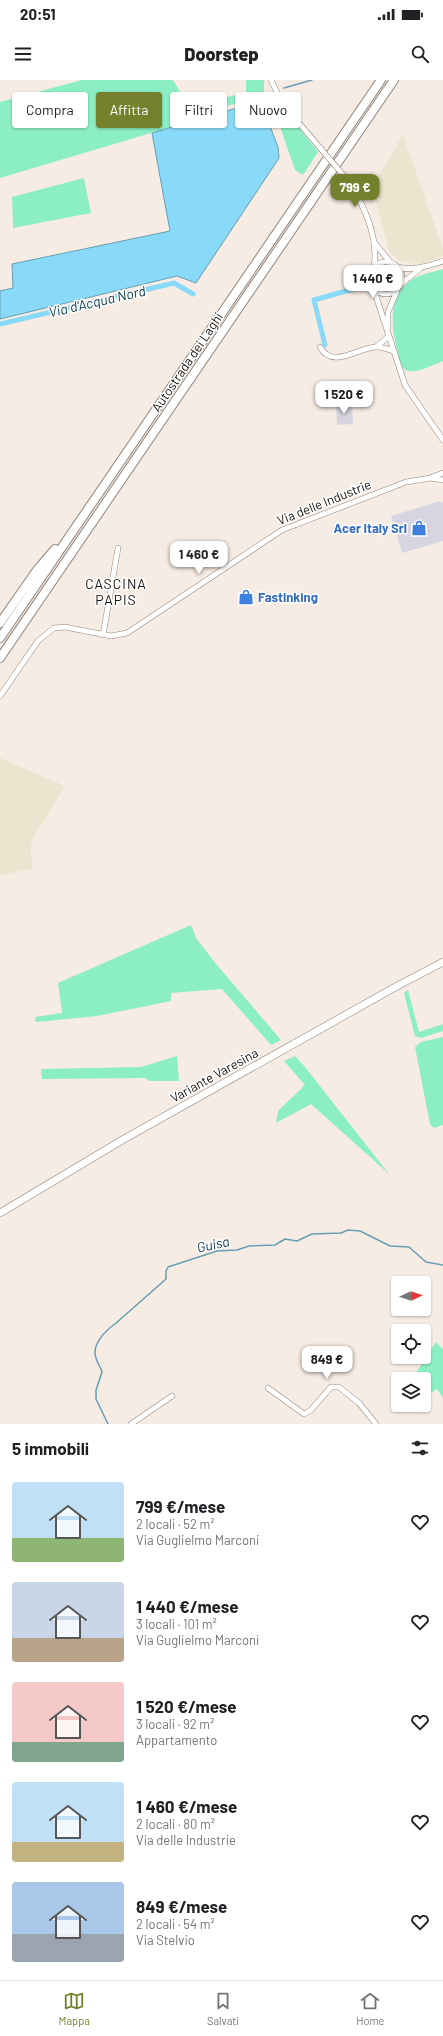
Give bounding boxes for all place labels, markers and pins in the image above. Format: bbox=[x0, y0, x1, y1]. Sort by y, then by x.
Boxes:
pin: 799 € bbox=[327, 174, 383, 208]
pin: 1 440 € bbox=[336, 265, 410, 299]
pin: 1 520 € bbox=[307, 381, 381, 415]
shop icon: Acer Italy Srl bbox=[410, 519, 428, 537]
place label: Acer Italy Srl bbox=[333, 520, 407, 536]
pin: 1 460 € bbox=[162, 541, 236, 575]
shop icon: Fastinking bbox=[237, 588, 255, 606]
place label: Fastinking bbox=[258, 589, 318, 605]
pin: 849 € bbox=[299, 1346, 355, 1380]

